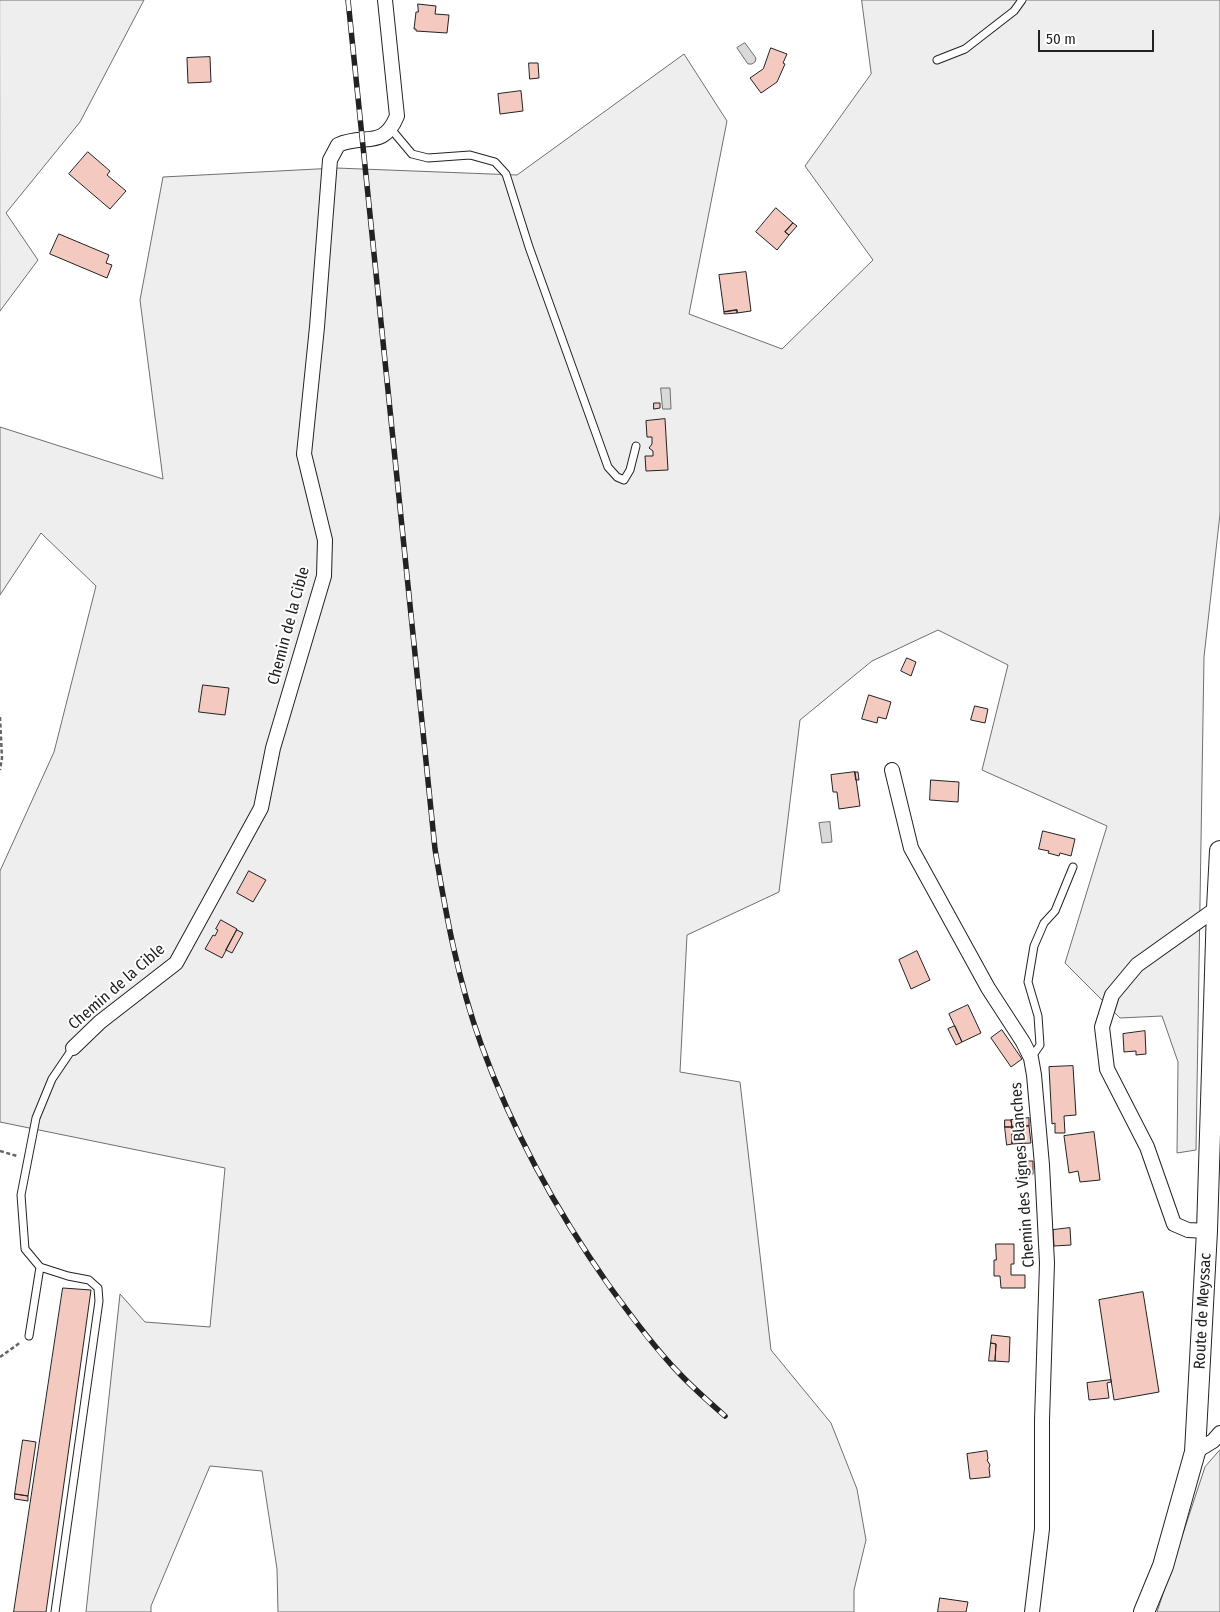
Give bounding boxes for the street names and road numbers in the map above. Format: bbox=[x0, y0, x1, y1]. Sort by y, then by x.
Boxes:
street label: Chemin de la Cible bbox=[264, 565, 314, 687]
street label: Chemin de la Cible bbox=[65, 940, 169, 1034]
street label: Chemin des Vignes Blanches bbox=[1007, 1082, 1039, 1268]
street label: Route de Meyssac bbox=[1190, 1252, 1216, 1370]

